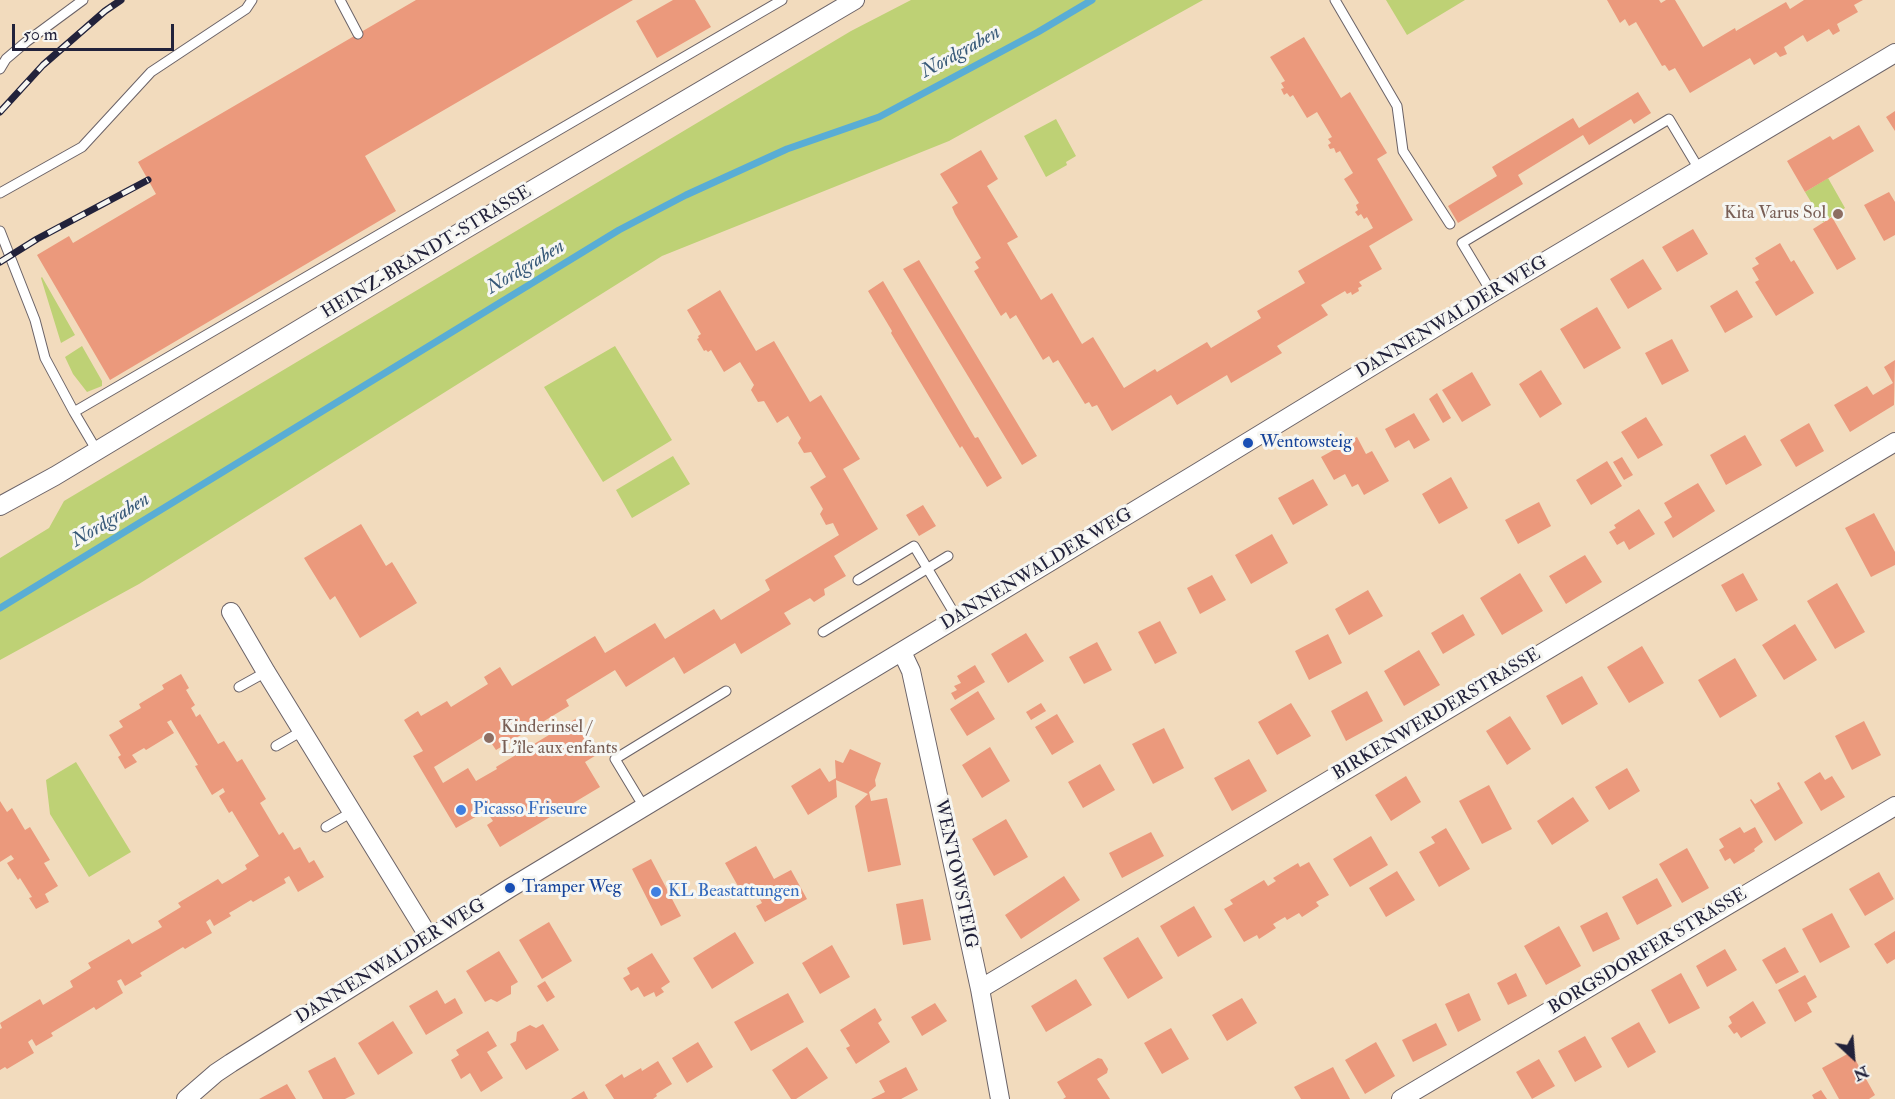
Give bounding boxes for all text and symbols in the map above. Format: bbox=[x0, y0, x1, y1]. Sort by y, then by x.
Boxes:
scale bar bbox=[15, 12, 177, 50]
water label: Nordgraben bbox=[917, 21, 1005, 85]
text: 50 m bbox=[23, 23, 58, 46]
street label: HEINZ-BRANDT-STRASSE bbox=[318, 182, 536, 324]
place label: Kita Varus Sol bbox=[1724, 203, 1826, 225]
marker: Kita Varus Sol bbox=[1831, 207, 1845, 221]
water label: Nordgraben bbox=[483, 235, 569, 301]
street label: DANNENWALDER WEG bbox=[1352, 252, 1552, 384]
place label: Wentowsteig bbox=[1260, 432, 1352, 454]
marker: Wentowsteig bbox=[1241, 436, 1255, 450]
water label: Nordgraben bbox=[68, 488, 154, 554]
street label: DANNENWALDER WEG bbox=[937, 504, 1137, 636]
street label: BIRKENWERDERSTRASSE bbox=[1329, 644, 1545, 786]
place label: Kinderinsel / L'île aux enfants bbox=[501, 717, 617, 760]
marker: Kinderinsel / L'île aux enfants bbox=[482, 731, 496, 745]
street label: WENTOWSTEIG bbox=[929, 797, 981, 951]
place label: Picasso Friseure bbox=[473, 799, 587, 821]
marker: Picasso Friseure bbox=[454, 803, 468, 817]
place label: Tramper Weg bbox=[522, 877, 622, 899]
marker: Tramper Weg bbox=[503, 881, 517, 895]
place label: KL Beastattungen bbox=[668, 881, 799, 903]
street label: BORGSDORFER STRASSE bbox=[1545, 884, 1751, 1020]
marker: KL Beastattungen bbox=[649, 885, 663, 899]
street label: DANNENWALDER WEG bbox=[292, 895, 490, 1029]
north arrow bbox=[1823, 1027, 1883, 1087]
text: N bbox=[1850, 1061, 1872, 1085]

